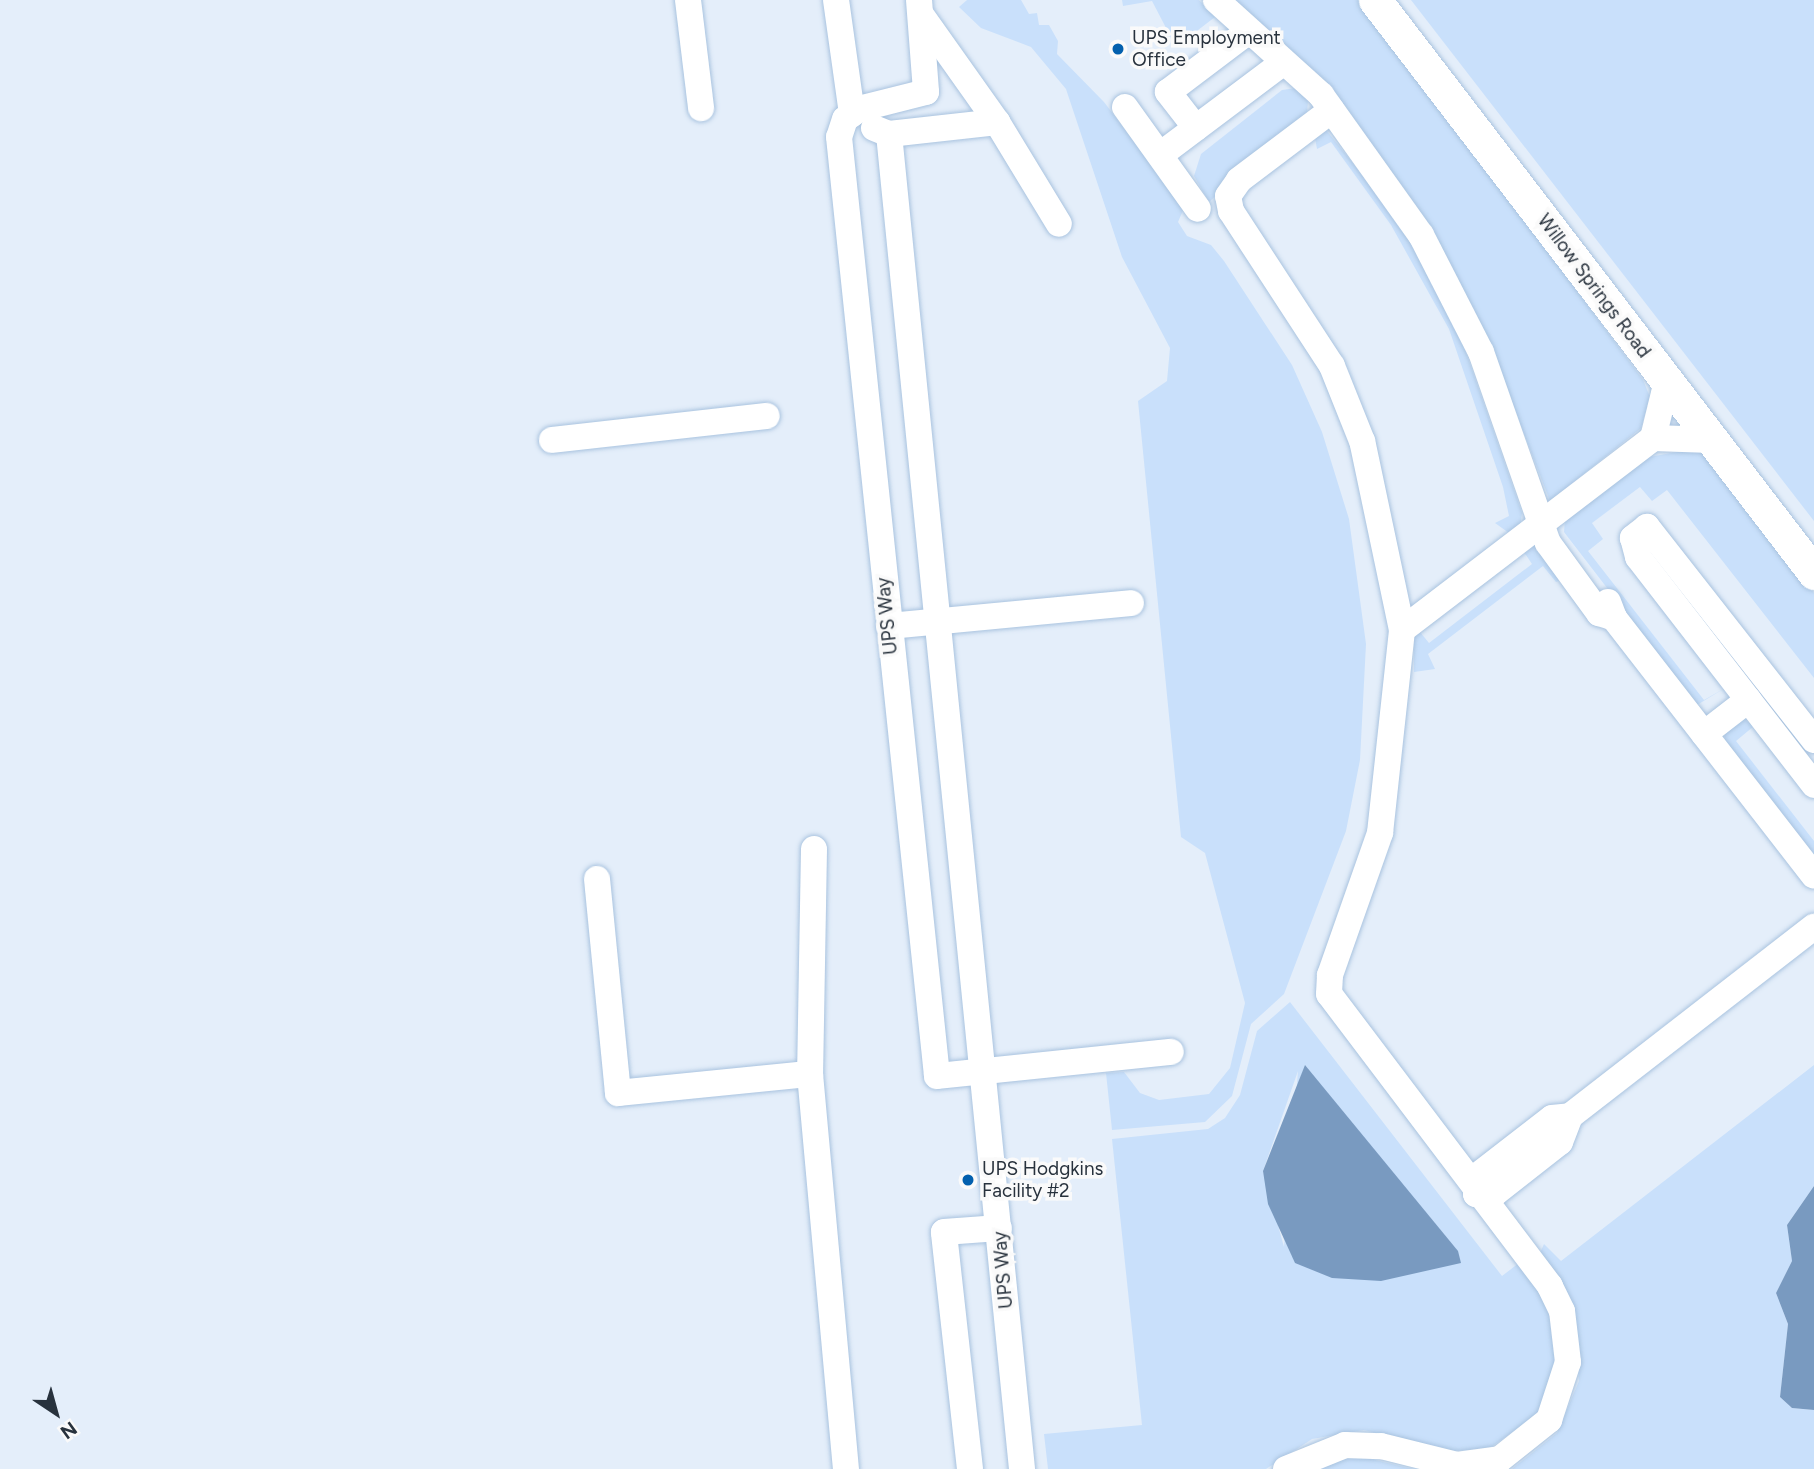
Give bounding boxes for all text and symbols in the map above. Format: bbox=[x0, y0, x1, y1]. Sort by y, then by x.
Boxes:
place label: UPS Employment Office bbox=[1132, 27, 1281, 71]
marker: UPS Employment Office bbox=[1110, 41, 1126, 57]
street label: Willow Springs Road bbox=[1532, 210, 1656, 362]
street label: UPS Way bbox=[872, 576, 902, 656]
place label: UPS Hodgkins Facility #2 bbox=[982, 1158, 1103, 1202]
marker: UPS Hodgkins Facility #2 bbox=[960, 1172, 976, 1188]
street label: UPS Way bbox=[988, 1230, 1018, 1310]
north arrow bbox=[21, 1378, 91, 1448]
text: N bbox=[56, 1417, 81, 1444]

